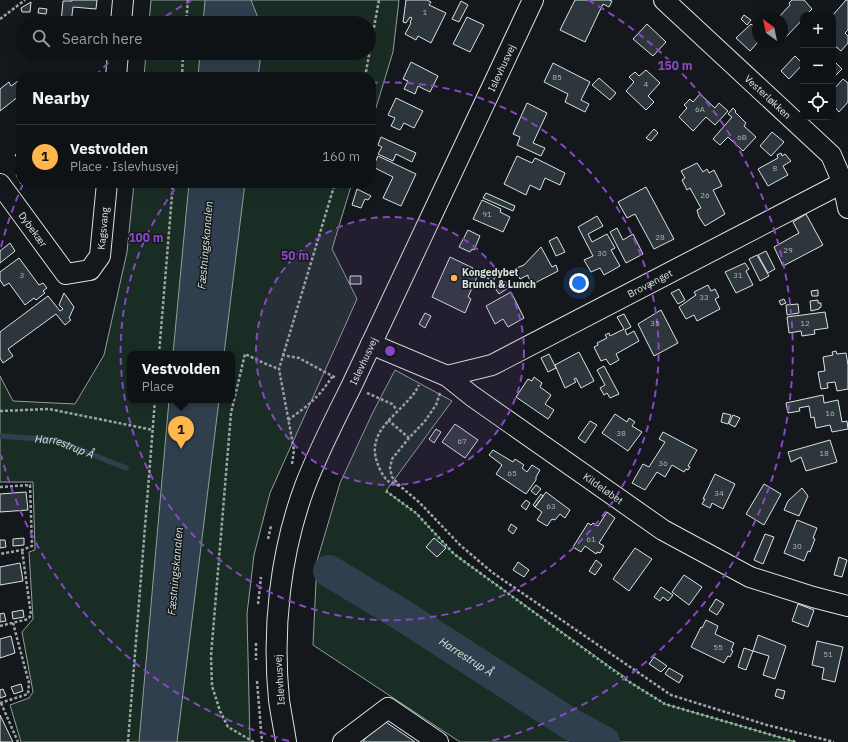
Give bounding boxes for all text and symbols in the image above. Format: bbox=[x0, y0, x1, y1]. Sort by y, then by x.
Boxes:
house number: 1 bbox=[423, 7, 428, 17]
north arrow bbox=[752, 12, 788, 48]
map controls bbox=[800, 12, 836, 120]
button: + bbox=[800, 12, 836, 48]
search box bbox=[16, 16, 376, 60]
icon: search bbox=[30, 27, 52, 49]
text: Search here bbox=[62, 29, 142, 48]
street label: Islevhusvej bbox=[485, 42, 518, 94]
button: − bbox=[800, 48, 836, 84]
text: 150 m bbox=[657, 58, 693, 73]
house number: 85 bbox=[552, 72, 562, 82]
street label: Vesterløkken bbox=[742, 72, 794, 122]
house number: 4 bbox=[644, 79, 649, 89]
button: locate bbox=[800, 84, 836, 120]
text: Nearby bbox=[32, 87, 90, 109]
house number: 6A bbox=[695, 104, 705, 114]
house number: 6B bbox=[737, 132, 747, 142]
text: Vestvolden bbox=[70, 139, 148, 158]
text: 1 bbox=[41, 148, 49, 165]
text: 160 m bbox=[322, 148, 360, 165]
text: Place · Islevhusvej bbox=[70, 158, 178, 175]
house number: 8 bbox=[773, 163, 778, 173]
house number: 26 bbox=[700, 190, 710, 200]
water label: Fæstningskanalen bbox=[194, 200, 216, 290]
street label: Kagsvang bbox=[95, 206, 112, 250]
street label: Dybekær bbox=[15, 209, 50, 250]
house number: 91 bbox=[482, 209, 492, 219]
text: 100 m bbox=[128, 230, 164, 245]
house number: 28 bbox=[655, 232, 665, 242]
house number: 29 bbox=[783, 245, 793, 255]
text: 50 m bbox=[281, 248, 309, 263]
house number: 30 bbox=[597, 248, 607, 258]
place label: Kongedybet Brunch & Lunch bbox=[462, 266, 536, 291]
street label: Brovænget bbox=[625, 266, 675, 301]
house number: 3 bbox=[20, 270, 25, 280]
house number: 31 bbox=[733, 270, 743, 280]
marker: Kongedybet Brunch & Lunch bbox=[449, 273, 459, 283]
your location bbox=[569, 273, 589, 293]
house number: 33 bbox=[699, 292, 709, 302]
house number: 35 bbox=[650, 318, 660, 328]
house number: 12 bbox=[800, 318, 810, 328]
street label: Islevhusvej bbox=[347, 335, 380, 387]
centre of rings bbox=[383, 344, 397, 358]
popup bbox=[127, 351, 235, 403]
text: Vestvolden bbox=[142, 359, 220, 378]
text: Place bbox=[142, 378, 174, 395]
house number: 16 bbox=[825, 408, 835, 418]
pin: 1 bbox=[168, 416, 194, 449]
house number: 38 bbox=[616, 428, 626, 438]
water label: Harrestrup Å bbox=[34, 432, 97, 462]
house number: 67 bbox=[457, 436, 467, 446]
house number: 18 bbox=[819, 448, 829, 458]
house number: 36 bbox=[658, 458, 668, 468]
house number: 65 bbox=[507, 468, 517, 478]
street label: Kildeløbet bbox=[581, 470, 626, 507]
house number: 34 bbox=[714, 488, 724, 498]
house number: 63 bbox=[546, 501, 556, 511]
water label: Fæstningskanalen bbox=[164, 526, 186, 616]
house number: 61 bbox=[586, 534, 596, 544]
house number: 30 bbox=[792, 541, 802, 551]
water label: Harrestrup Å bbox=[437, 634, 496, 680]
house number: 55 bbox=[713, 642, 723, 652]
house number: 51 bbox=[823, 649, 833, 659]
street label: Islevhusvej bbox=[271, 654, 288, 706]

